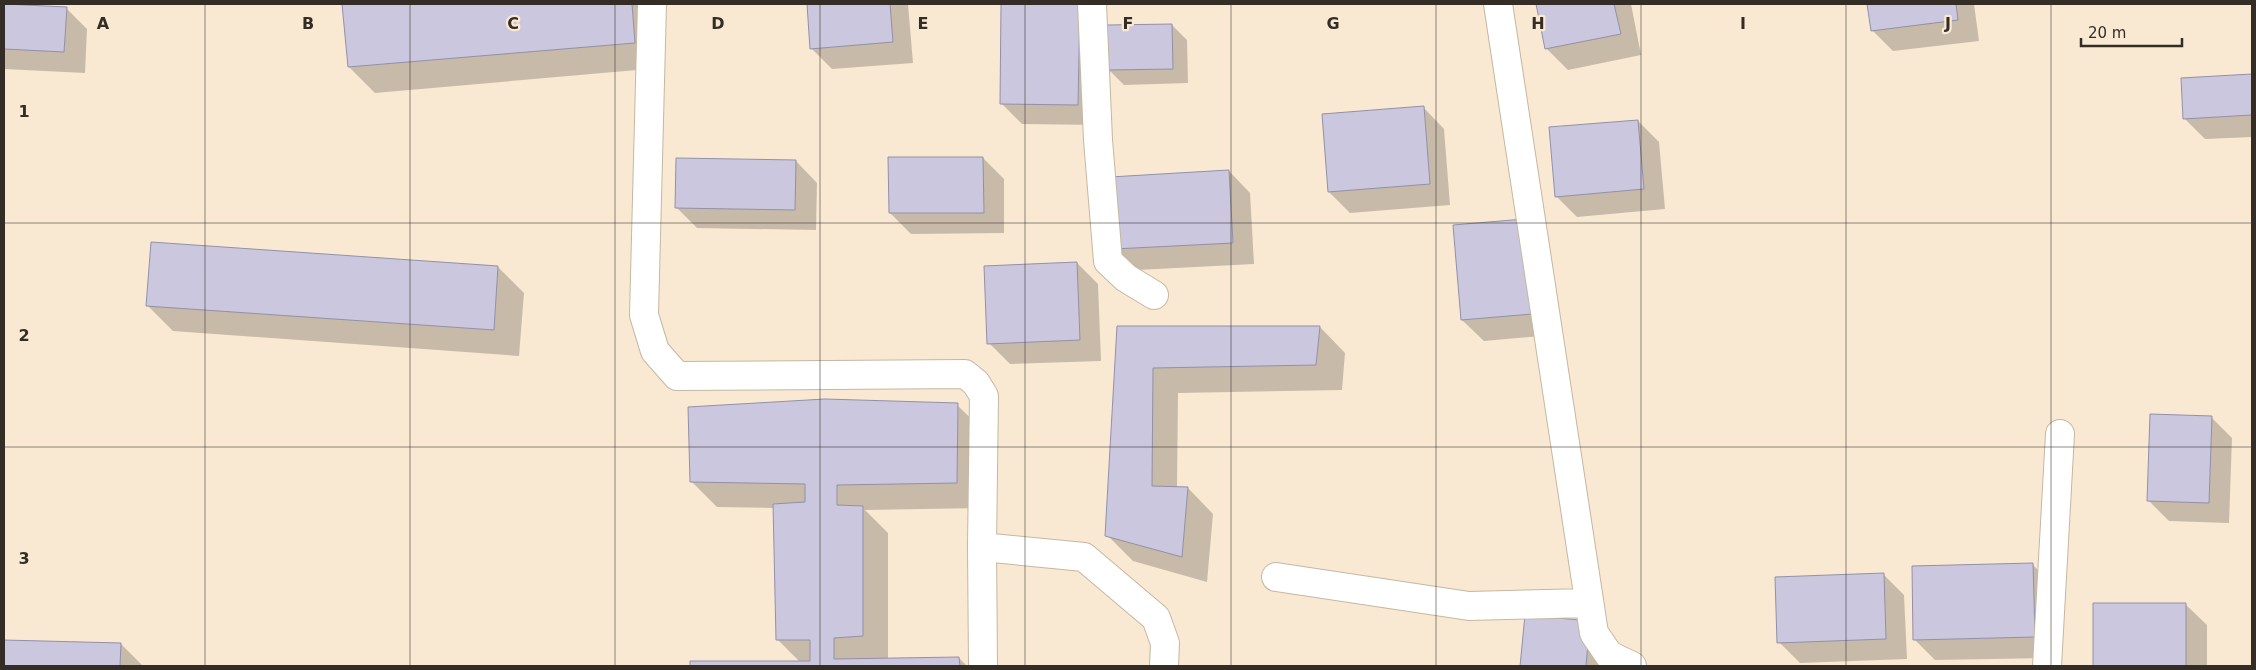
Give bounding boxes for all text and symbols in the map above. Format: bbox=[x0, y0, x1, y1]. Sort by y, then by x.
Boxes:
text: A bbox=[97, 14, 110, 33]
text: B bbox=[302, 14, 314, 33]
text: C bbox=[507, 14, 519, 33]
text: D bbox=[711, 14, 725, 33]
text: E bbox=[918, 14, 928, 33]
text: F bbox=[1123, 14, 1133, 33]
text: G bbox=[1326, 14, 1340, 33]
text: H bbox=[1531, 14, 1545, 33]
text: I bbox=[1740, 14, 1746, 33]
text: J bbox=[1944, 14, 1951, 33]
scale bar bbox=[2081, 15, 2182, 47]
text: 20 m bbox=[2088, 24, 2126, 42]
text: 1 bbox=[18, 102, 30, 121]
text: 2 bbox=[18, 326, 30, 345]
text: 3 bbox=[18, 549, 30, 568]

